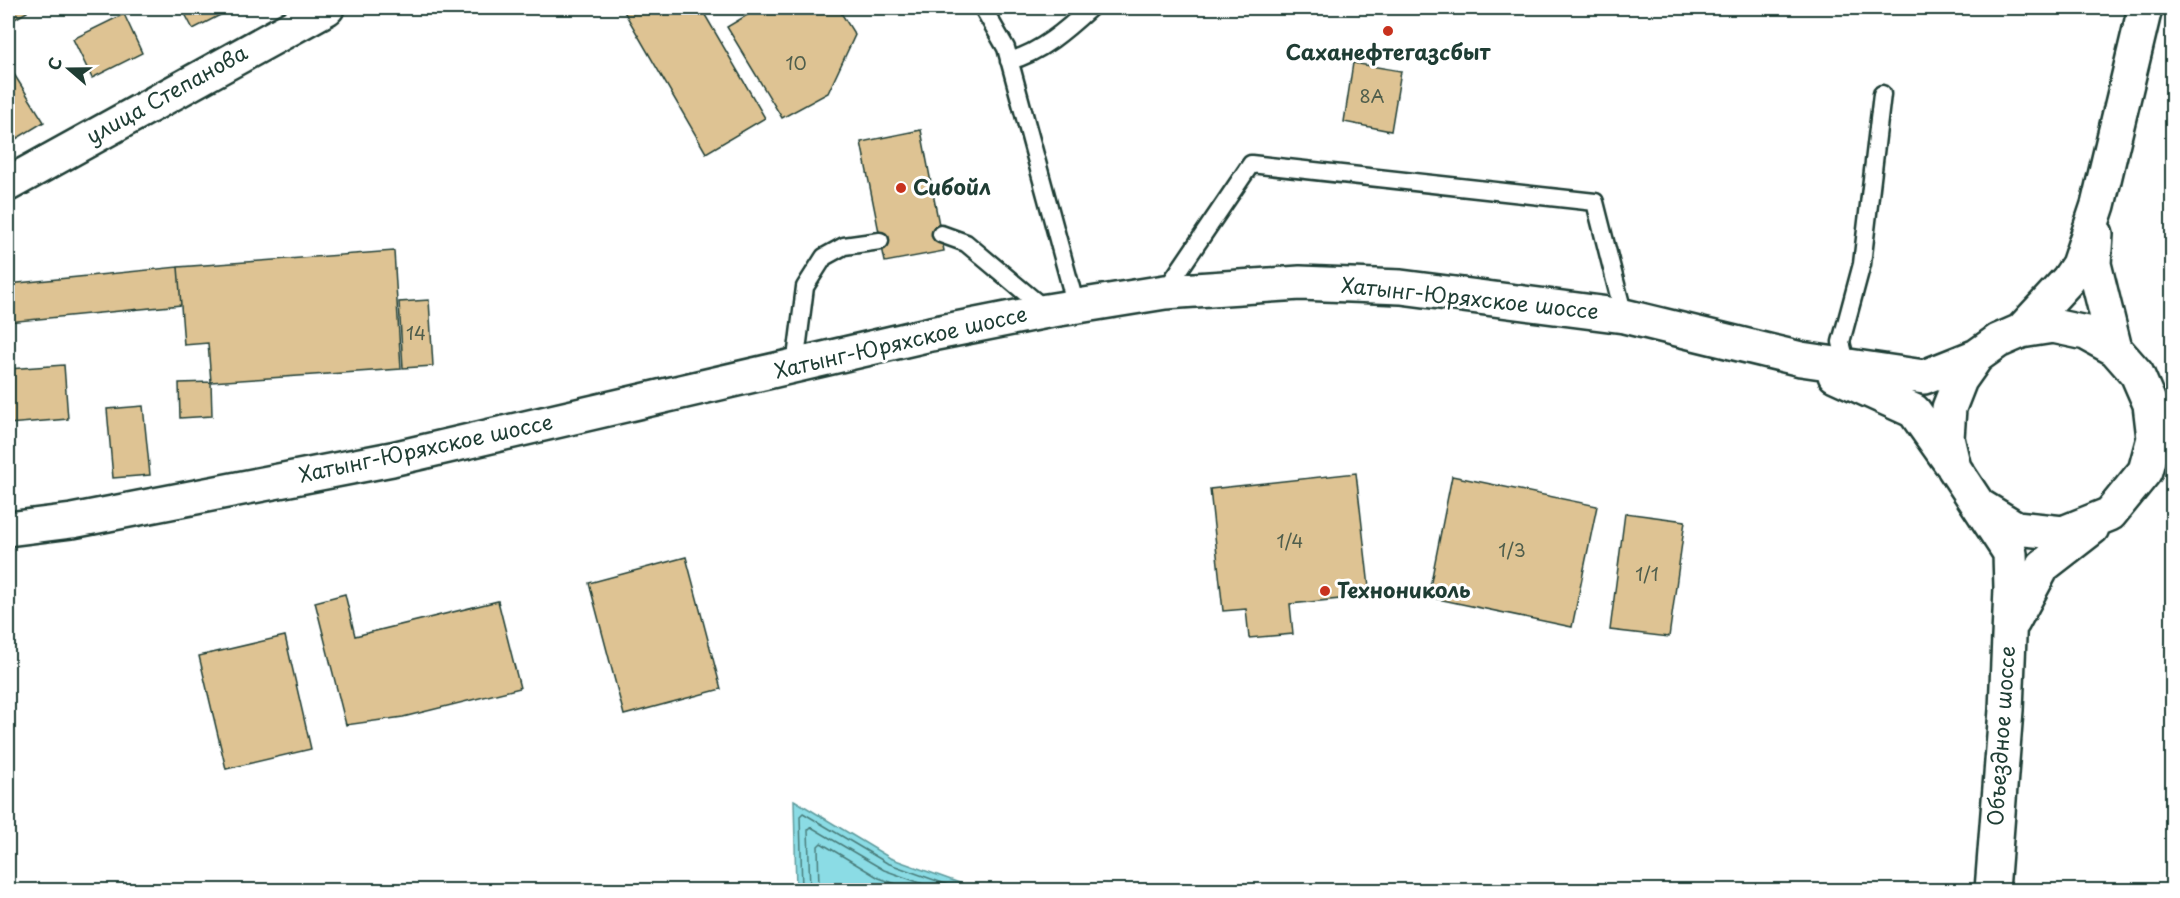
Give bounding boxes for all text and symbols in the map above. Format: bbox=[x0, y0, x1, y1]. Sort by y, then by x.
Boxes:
marker: Саханефтегазсбыт bbox=[1381, 24, 1395, 38]
place label: Саханефтегазсбыт bbox=[1286, 35, 1492, 67]
street label: улица Степанова bbox=[80, 36, 252, 151]
north arrow bbox=[39, 39, 99, 99]
house number: 10 bbox=[785, 49, 807, 76]
text: С bbox=[41, 54, 67, 73]
house number: 8А bbox=[1359, 82, 1385, 109]
place label: Сибойл bbox=[913, 170, 991, 202]
marker: Сибойл bbox=[894, 181, 908, 195]
street label: Хатынг-Юряхское шоссе bbox=[1340, 268, 1600, 326]
street label: Хатынг-Юряхское шоссе bbox=[771, 296, 1030, 386]
house number: 14 bbox=[406, 319, 426, 346]
street label: Хатынг-Юряхское шоссе bbox=[296, 405, 555, 490]
house number: 1/4 bbox=[1277, 527, 1303, 554]
house number: 1/3 bbox=[1498, 536, 1526, 563]
house number: 1/1 bbox=[1635, 560, 1659, 587]
place label: Технониколь bbox=[1337, 573, 1471, 605]
marker: Технониколь bbox=[1318, 584, 1332, 598]
street label: Объездное шоссе bbox=[1978, 645, 2022, 827]

